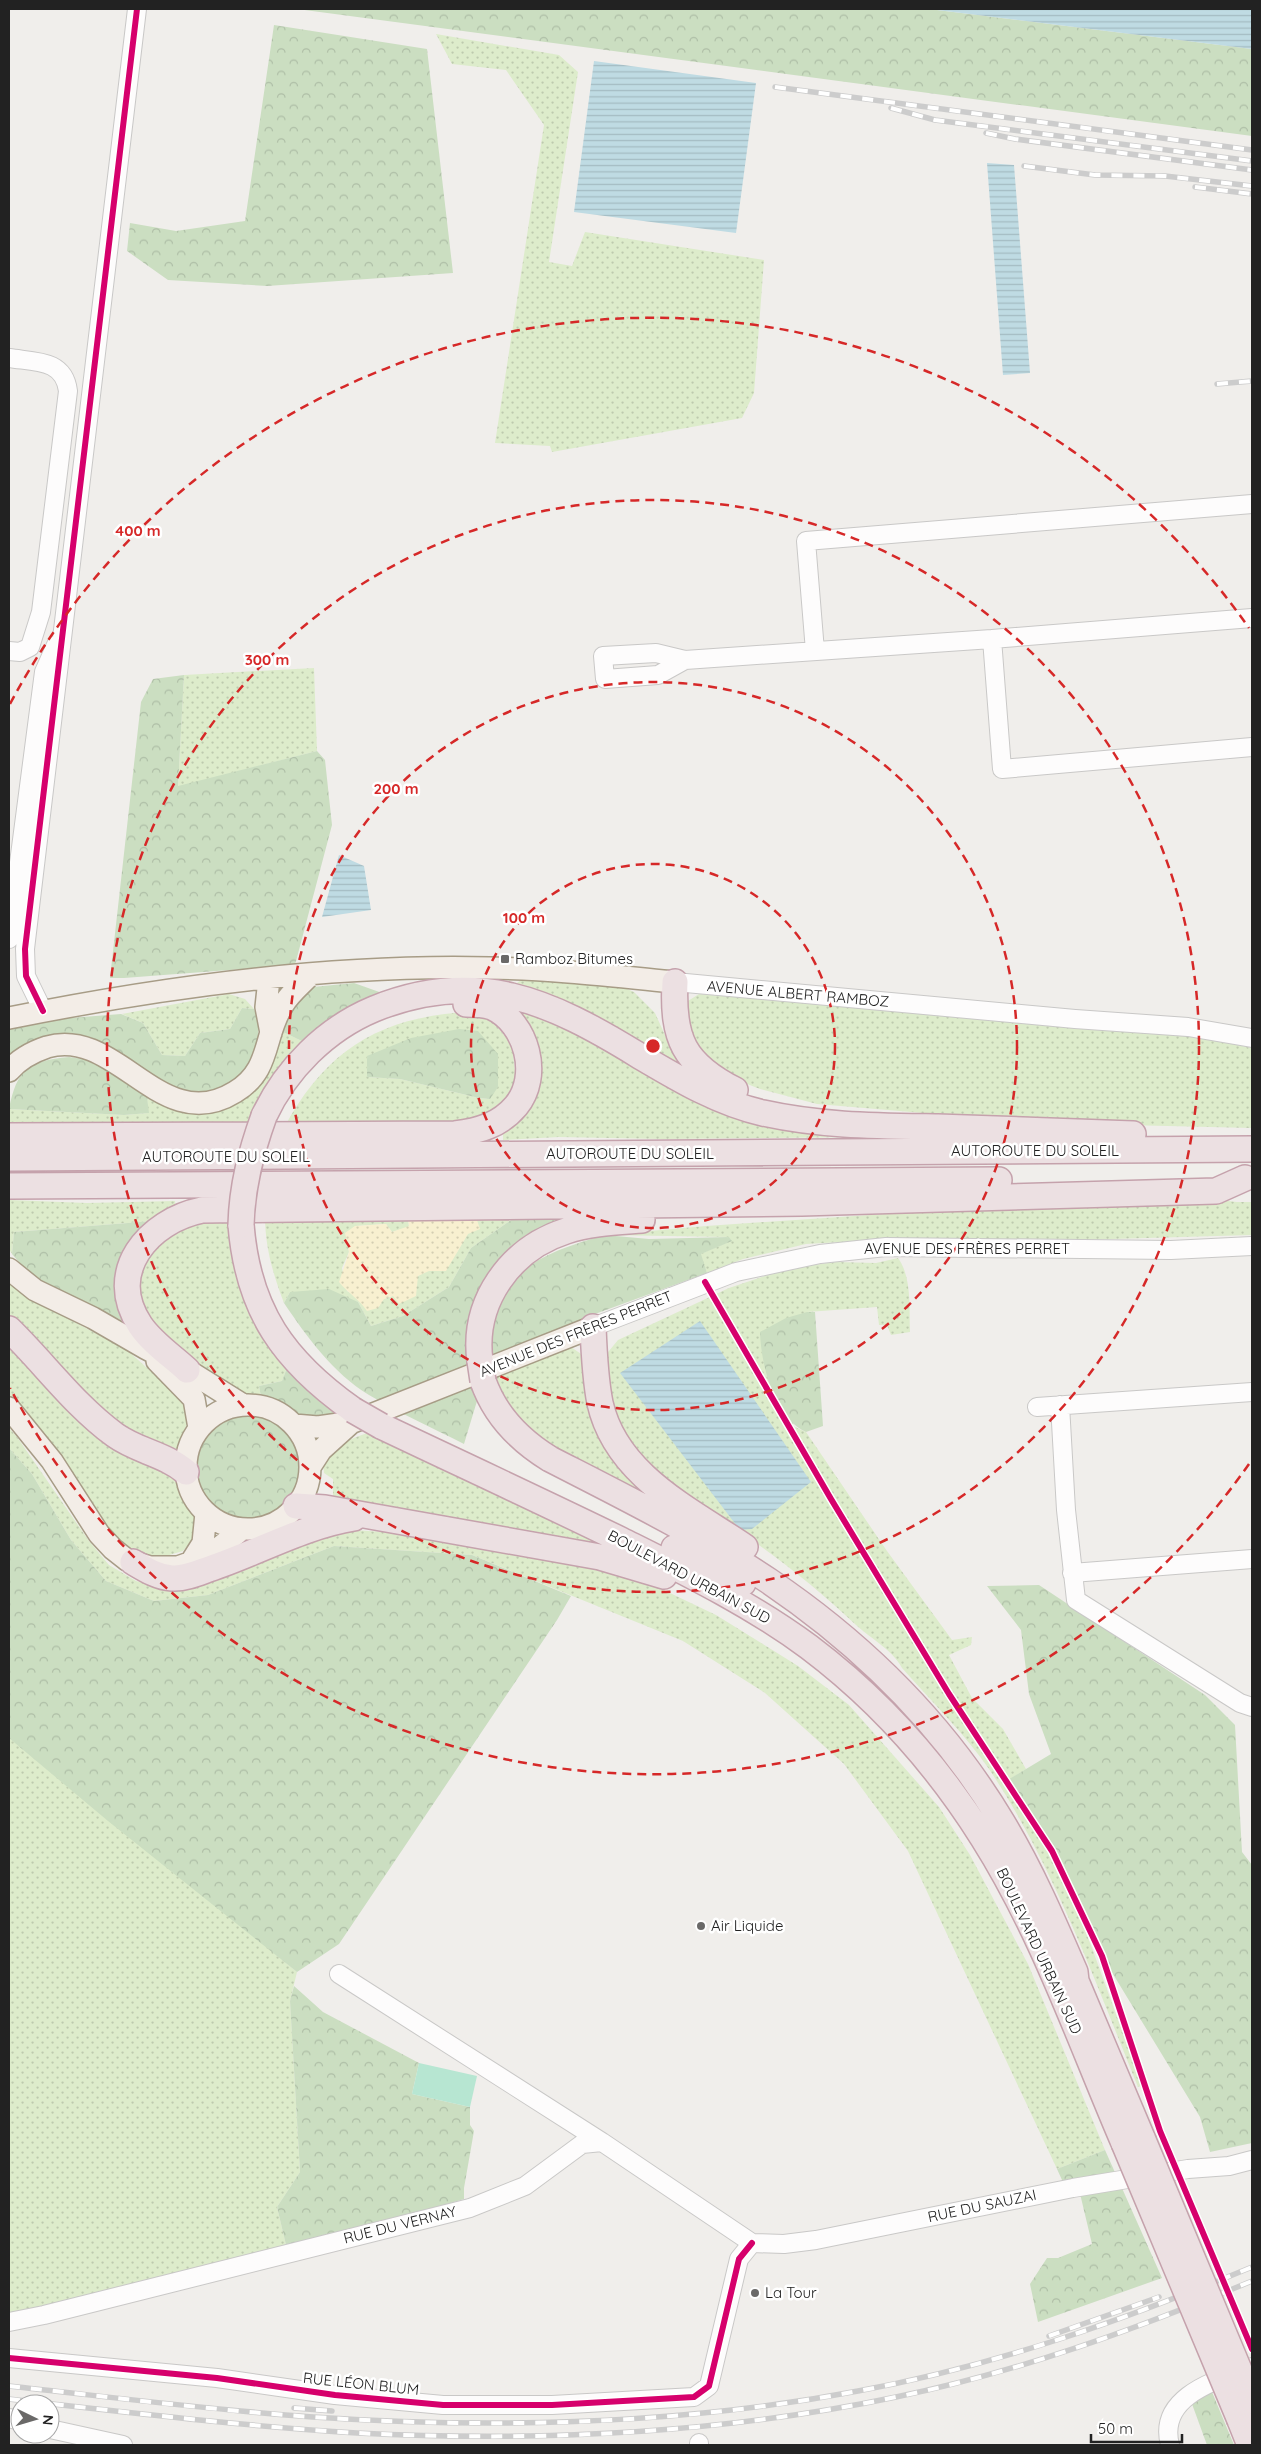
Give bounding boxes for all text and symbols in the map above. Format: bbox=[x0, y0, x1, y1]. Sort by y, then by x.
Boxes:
text: 400 m bbox=[115, 521, 161, 540]
text: 300 m bbox=[245, 650, 289, 669]
text: 200 m bbox=[374, 779, 419, 798]
text: 100 m bbox=[503, 908, 545, 927]
place label: Ramboz Bitumes bbox=[515, 949, 633, 968]
marker: Ramboz Bitumes bbox=[499, 953, 511, 965]
street label: AVENUE ALBERT RAMBOZ bbox=[706, 976, 890, 1011]
centre of rings bbox=[644, 1037, 662, 1055]
street label: AUTOROUTE DU SOLEIL bbox=[951, 1141, 1119, 1160]
street label: AUTOROUTE DU SOLEIL bbox=[546, 1144, 714, 1163]
street label: AUTOROUTE DU SOLEIL bbox=[142, 1147, 310, 1166]
street label: AVENUE DES FRÈRES PERRET bbox=[864, 1239, 1070, 1258]
street label: AVENUE DES FRÈRES PERRET bbox=[477, 1286, 675, 1381]
street label: BOULEVARD URBAIN SUD bbox=[605, 1526, 774, 1628]
street label: BOULEVARD URBAIN SUD bbox=[993, 1865, 1086, 2037]
place label: Air Liquide bbox=[711, 1916, 783, 1935]
marker: Air Liquide bbox=[695, 1920, 707, 1932]
street label: RUE DU SAUZAI bbox=[926, 2185, 1038, 2226]
street label: RUE DU VERNAY bbox=[341, 2201, 459, 2248]
place label: La Tour bbox=[765, 2283, 817, 2302]
marker: La Tour bbox=[749, 2287, 761, 2299]
street label: RUE LÉON BLUM bbox=[302, 2368, 420, 2399]
north arrow bbox=[10, 2394, 60, 2444]
scale bar bbox=[1091, 2412, 1182, 2444]
text: N bbox=[39, 2414, 57, 2426]
text: 50 m bbox=[1098, 2419, 1133, 2438]

